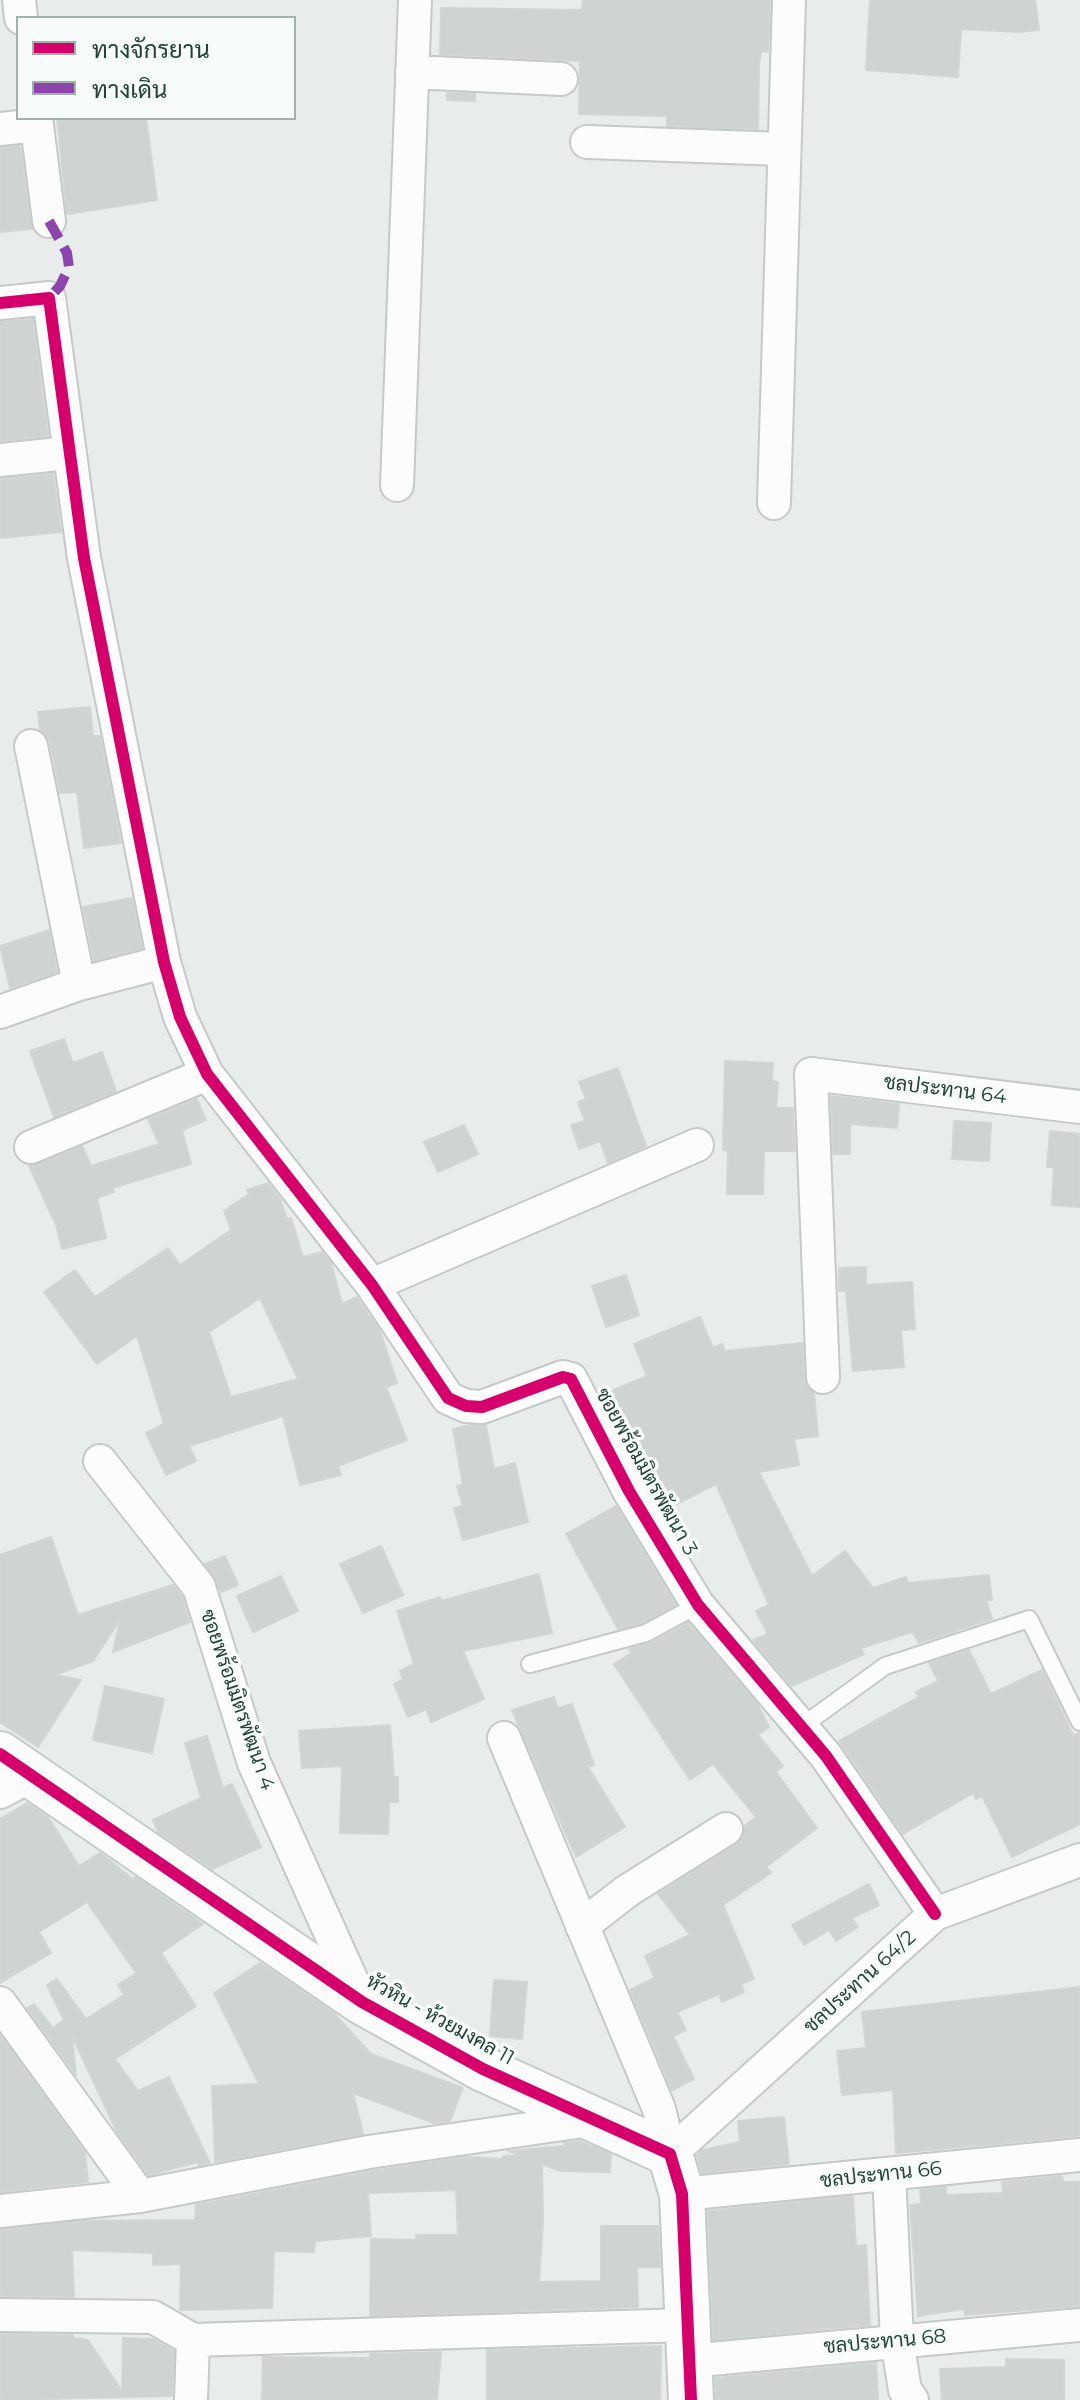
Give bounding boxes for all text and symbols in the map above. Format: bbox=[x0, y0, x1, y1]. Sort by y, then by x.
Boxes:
legend bbox=[16, 16, 296, 120]
text: ทางจักรยาน bbox=[92, 35, 210, 64]
text: ทางเดิน bbox=[92, 75, 167, 104]
street label: ชลประทาน 64 bbox=[882, 1071, 1008, 1109]
street label: ซอยพร้อมมิตรพัฒนา 3 bbox=[590, 1384, 702, 1560]
street label: ซอยพร้อมมิตรพัฒนา 4 bbox=[195, 1606, 279, 1794]
street label: ชลประทาน 64/2 bbox=[799, 1926, 921, 2038]
street label: หัวหิน - ห้วยมงคล 11 bbox=[362, 1969, 518, 2071]
street label: ชลประทาน 66 bbox=[819, 2157, 943, 2193]
street label: ชลประทาน 68 bbox=[823, 2325, 947, 2359]

